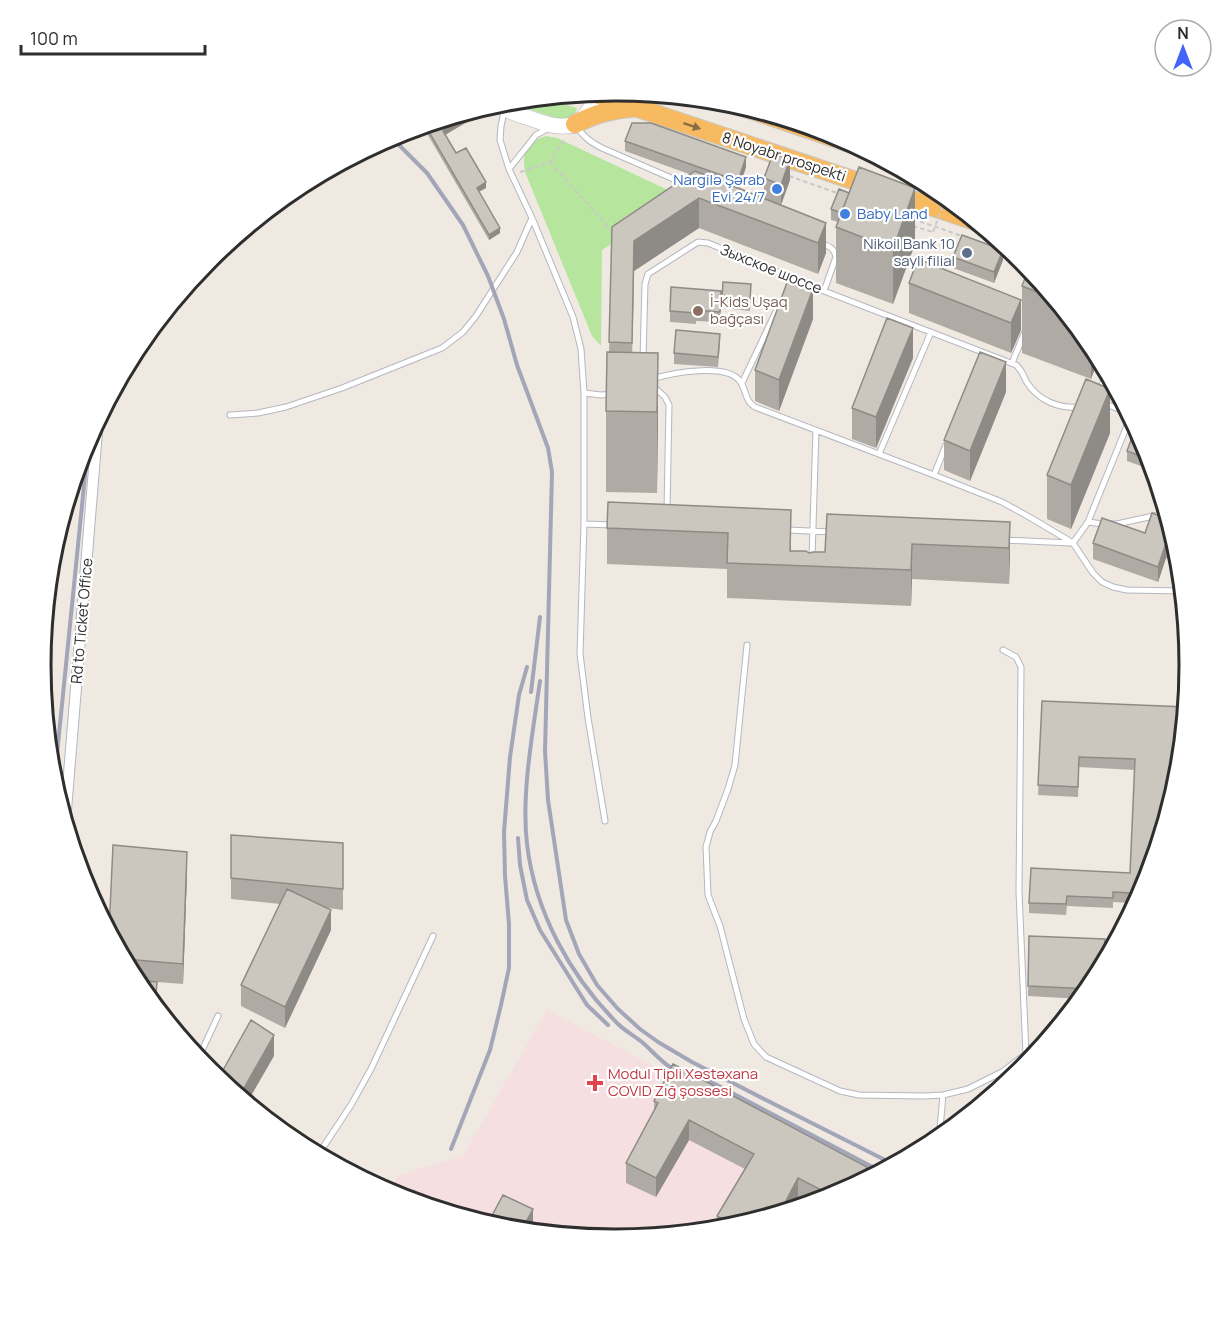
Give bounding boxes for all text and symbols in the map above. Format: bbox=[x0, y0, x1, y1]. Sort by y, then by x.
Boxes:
scale bar bbox=[21, 18, 206, 56]
north arrow bbox=[1153, 18, 1213, 78]
text: N bbox=[1177, 22, 1189, 44]
text: 100 m bbox=[30, 26, 78, 50]
one-way arrow bbox=[683, 122, 701, 132]
street label: 8 Noyabr prospekti bbox=[719, 127, 849, 186]
place label: Nargilə Şərab Evi 24/7 bbox=[673, 169, 765, 207]
marker: Nargilə Şərab Evi 24/7 bbox=[770, 182, 784, 196]
place label: Baby Land bbox=[857, 203, 928, 224]
marker: Baby Land bbox=[838, 207, 852, 221]
place label: Nikoil Bank 10 sayli filial bbox=[863, 233, 955, 271]
street label: Зыхское шоссе bbox=[717, 239, 826, 299]
marker: Nikoil Bank 10 sayli filial bbox=[960, 246, 974, 260]
place label: İ-Kids Uşaq bağçası bbox=[710, 291, 788, 329]
marker: İ-Kids Uşaq bağçası bbox=[691, 304, 705, 318]
street label: Rd to Ticket Office bbox=[66, 557, 97, 685]
place label: Modul Tipli Xəstəxana COVID Zığ şossesi bbox=[608, 1063, 758, 1101]
marker: Modul Tipli Xəstəxana COVID Zığ şossesi bbox=[586, 1074, 604, 1092]

